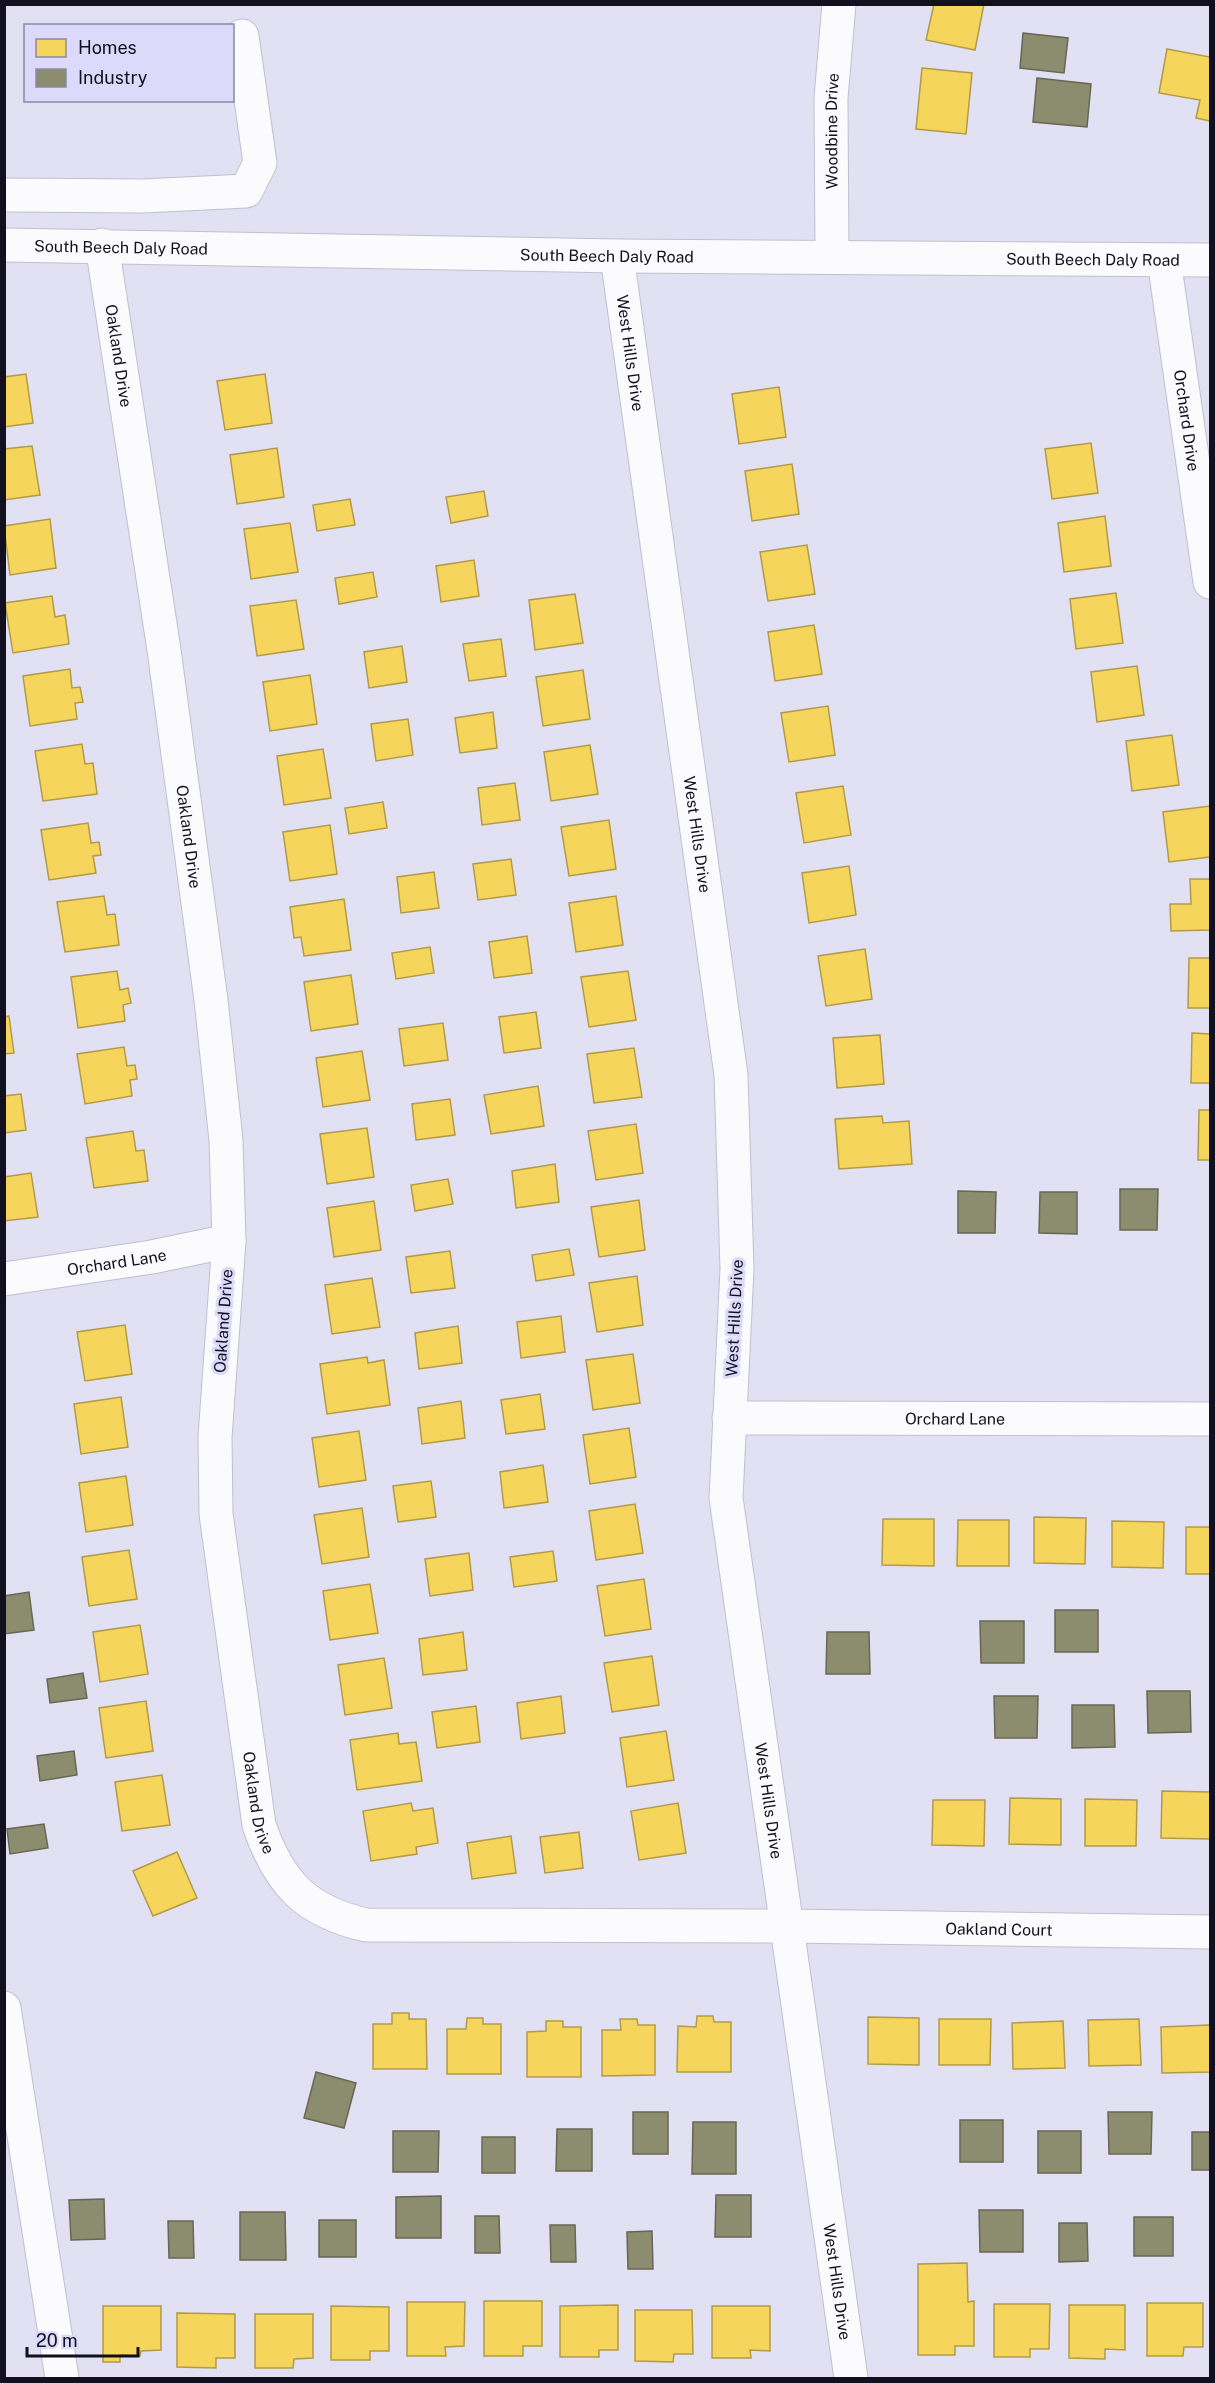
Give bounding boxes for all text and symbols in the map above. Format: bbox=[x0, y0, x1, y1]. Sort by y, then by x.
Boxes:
legend bbox=[24, 24, 234, 102]
text: Homes bbox=[78, 37, 137, 58]
text: Industry bbox=[78, 67, 148, 88]
street label: Woodbine Drive bbox=[822, 72, 843, 189]
street label: South Beech Daly Road bbox=[34, 237, 208, 259]
street label: South Beech Daly Road bbox=[520, 245, 694, 267]
street label: South Beech Daly Road bbox=[1006, 250, 1180, 270]
street label: West Hills Drive bbox=[613, 294, 648, 413]
street label: Oakland Drive bbox=[101, 303, 136, 409]
street label: Orchard Drive bbox=[1170, 368, 1203, 472]
street label: West Hills Drive bbox=[680, 775, 715, 894]
street label: Oakland Drive bbox=[172, 784, 205, 890]
street label: Orchard Lane bbox=[66, 1245, 168, 1279]
street label: West Hills Drive bbox=[722, 1259, 747, 1377]
street label: Oakland Drive bbox=[210, 1269, 237, 1374]
street label: Orchard Lane bbox=[905, 1409, 1005, 1429]
street label: West Hills Drive bbox=[751, 1741, 786, 1860]
street label: Oakland Drive bbox=[239, 1750, 278, 1857]
street label: Oakland Court bbox=[945, 1919, 1053, 1940]
street label: West Hills Drive bbox=[819, 2222, 855, 2341]
scale bar bbox=[27, 2320, 138, 2358]
text: 20 m bbox=[36, 2330, 78, 2351]

